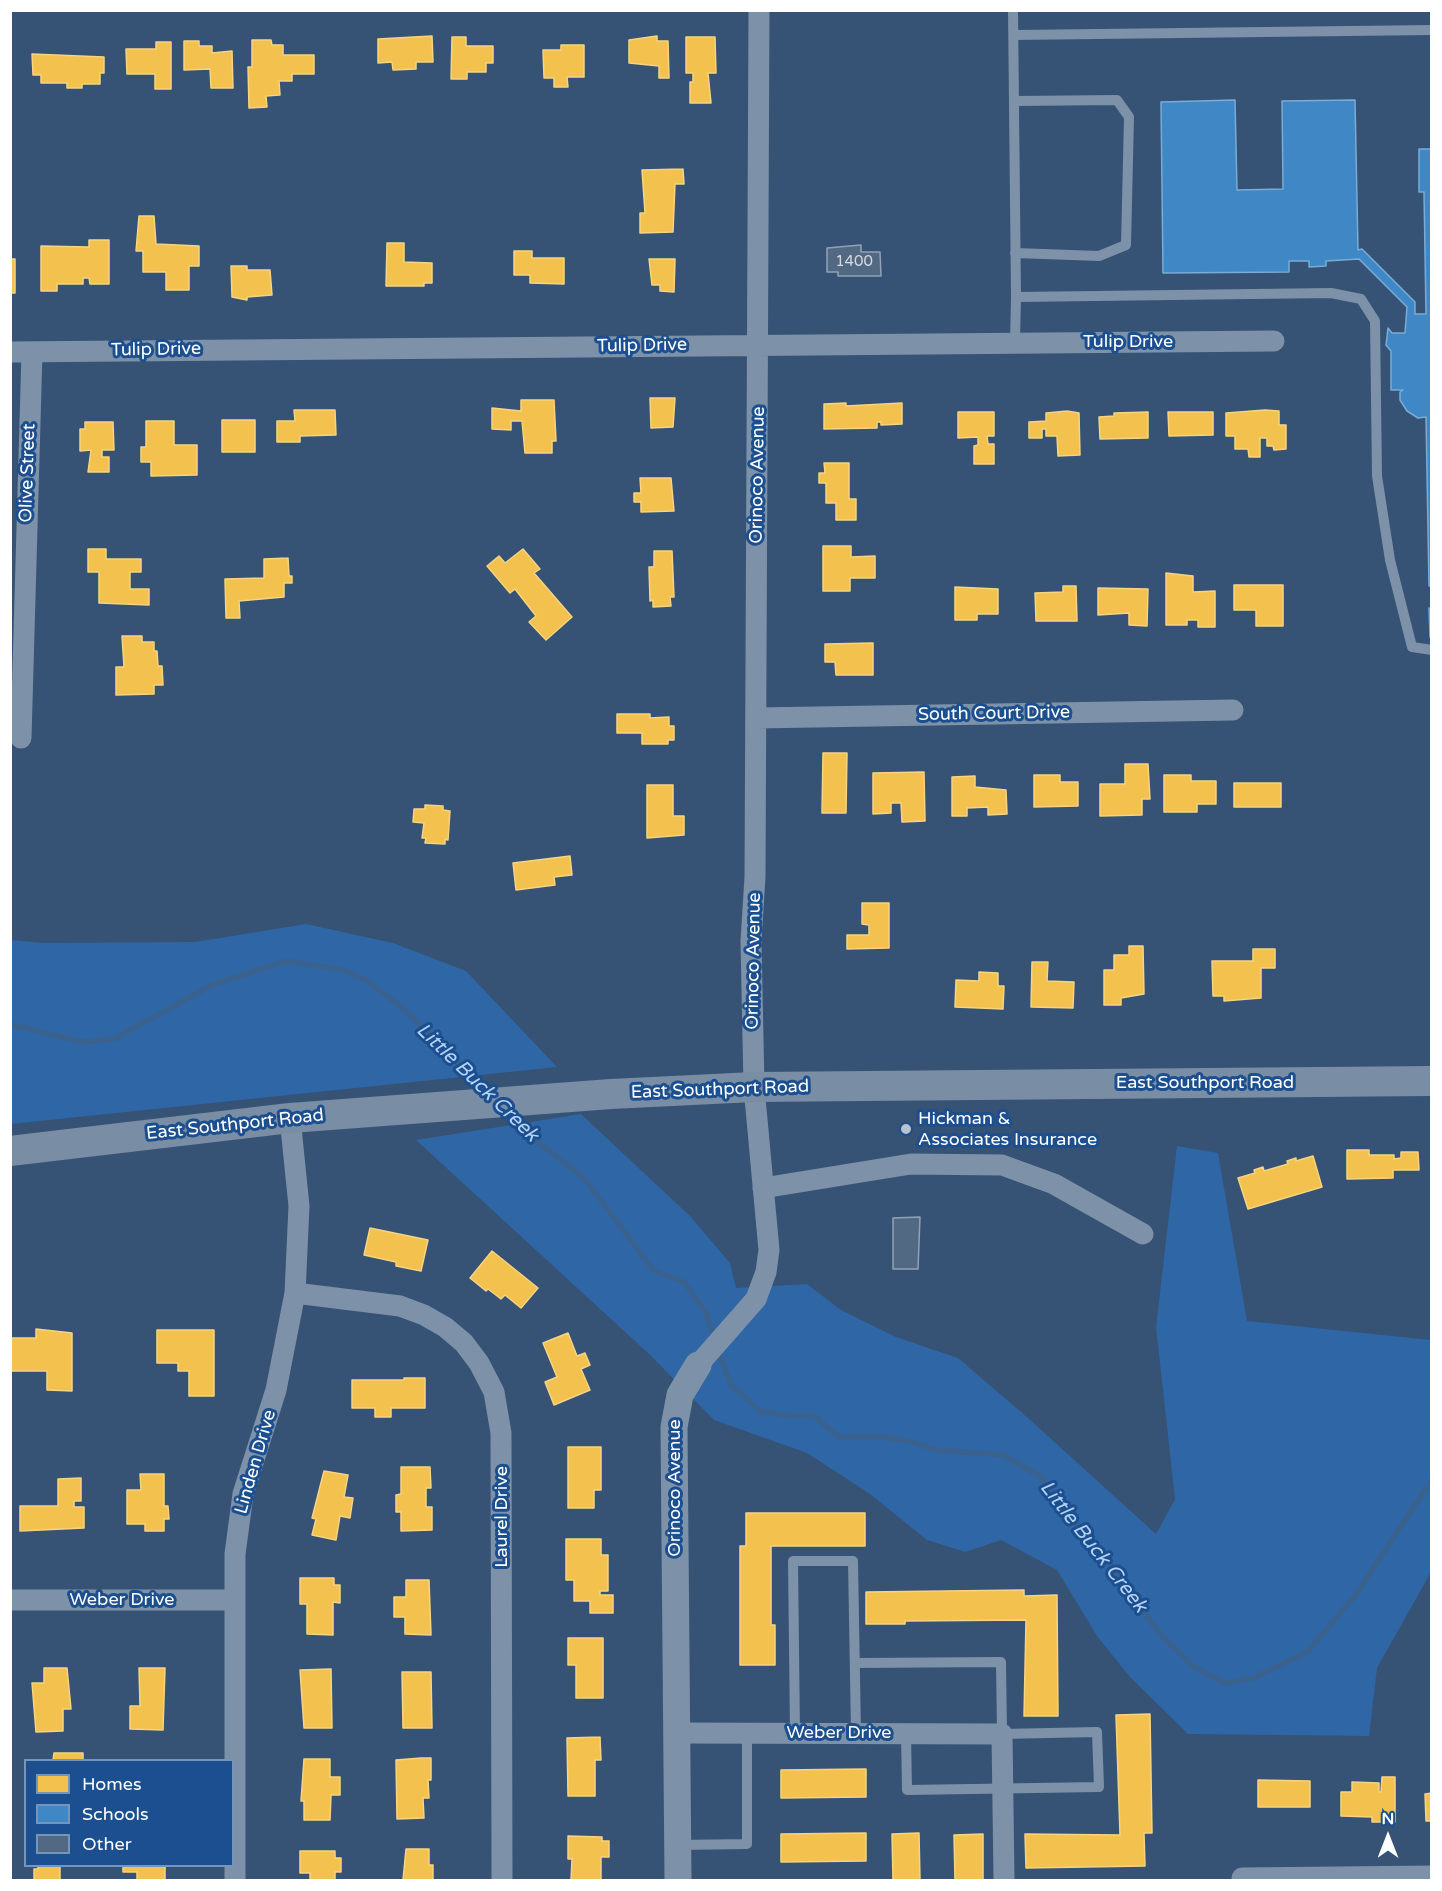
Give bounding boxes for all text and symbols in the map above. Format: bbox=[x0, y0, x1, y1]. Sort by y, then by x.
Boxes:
house number: 1400 bbox=[835, 253, 873, 271]
street label: Tulip Drive bbox=[1083, 331, 1173, 353]
street label: Tulip Drive bbox=[597, 334, 687, 358]
street label: Tulip Drive bbox=[111, 338, 201, 362]
street label: Orinoco Avenue bbox=[746, 406, 770, 544]
street label: Olive Street bbox=[15, 423, 41, 523]
street label: South Court Drive bbox=[918, 702, 1070, 726]
street label: Orinoco Avenue bbox=[742, 892, 766, 1030]
water label: Little Buck Creek bbox=[411, 1019, 543, 1147]
street label: East Southport Road bbox=[1116, 1072, 1294, 1094]
street label: East Southport Road bbox=[630, 1076, 810, 1104]
street label: East Southport Road bbox=[145, 1105, 325, 1145]
place label: Hickman & Associates Insurance bbox=[918, 1108, 1097, 1150]
marker: Hickman & Associates Insurance bbox=[899, 1122, 913, 1136]
street label: Linden Drive bbox=[231, 1407, 281, 1517]
street label: Orinoco Avenue bbox=[664, 1419, 686, 1557]
street label: Laurel Drive bbox=[491, 1466, 513, 1568]
water label: Little Buck Creek bbox=[1034, 1476, 1152, 1618]
street label: Weber Drive bbox=[69, 1589, 175, 1611]
street label: Weber Drive bbox=[786, 1722, 892, 1744]
legend bbox=[24, 1759, 234, 1867]
text: Homes bbox=[82, 1773, 142, 1795]
text: Schools bbox=[82, 1803, 149, 1825]
north arrow bbox=[1358, 1807, 1418, 1867]
text: N bbox=[1382, 1809, 1394, 1829]
text: Other bbox=[82, 1833, 132, 1855]

